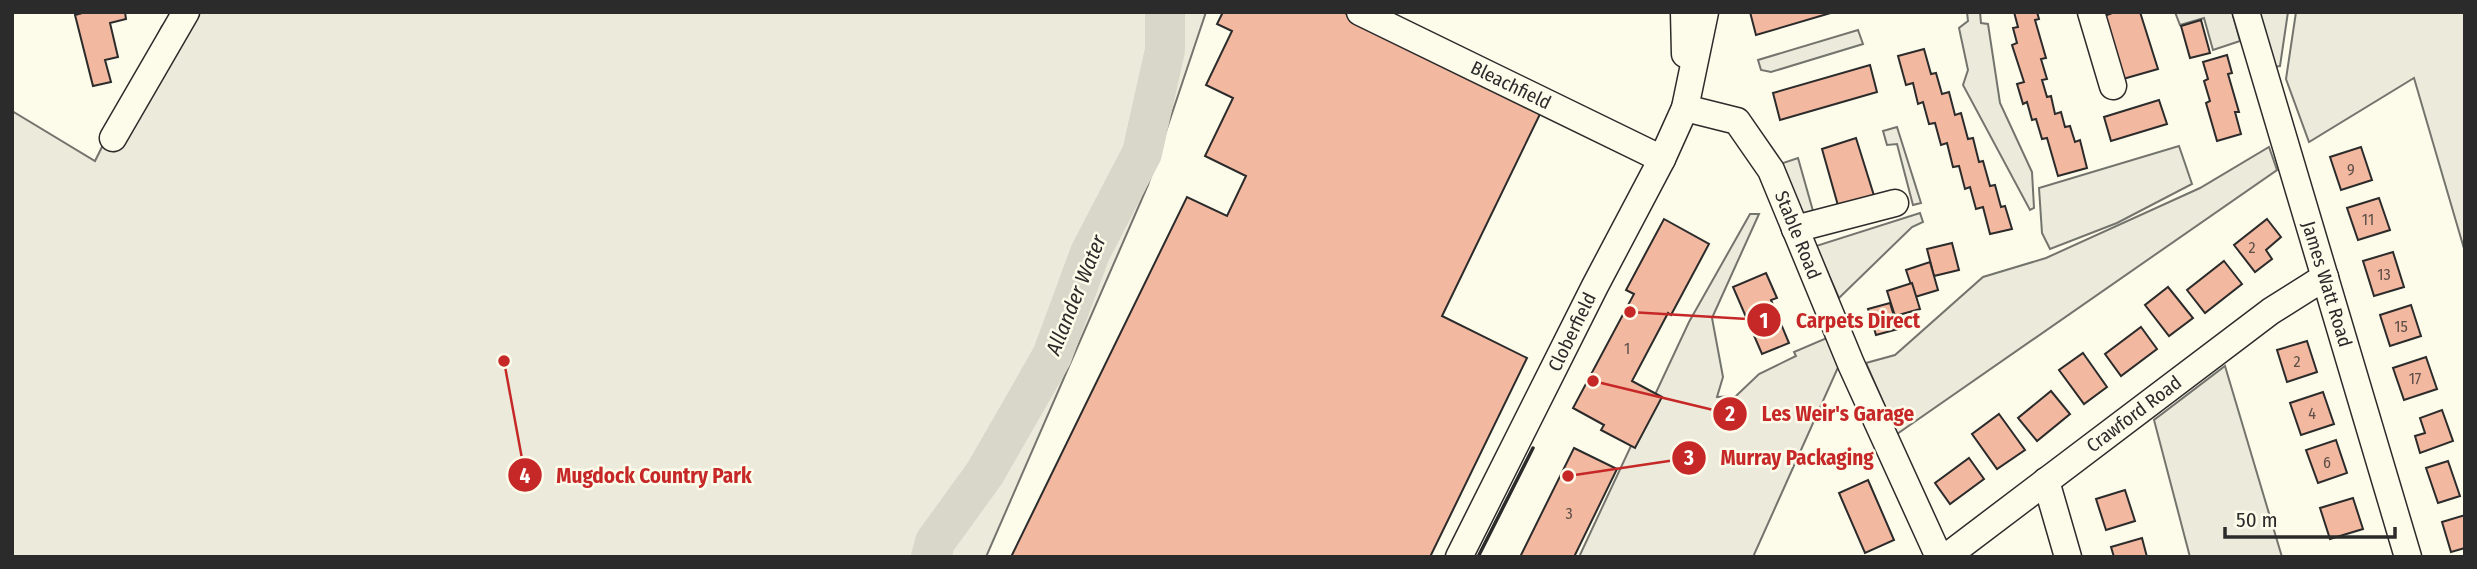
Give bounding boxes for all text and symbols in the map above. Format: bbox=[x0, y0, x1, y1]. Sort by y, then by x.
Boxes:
street label: Bleachfield bbox=[1467, 56, 1555, 114]
house number: 9 bbox=[2347, 160, 2355, 179]
street label: Stable Road bbox=[1770, 188, 1826, 282]
house number: 11 bbox=[2362, 210, 2374, 229]
street label: James Watt Road bbox=[2297, 218, 2357, 350]
water label: Allander Water bbox=[1040, 231, 1112, 360]
house number: 2 bbox=[2248, 238, 2256, 257]
house number: 13 bbox=[2377, 265, 2391, 284]
street label: Cloberfield bbox=[1543, 289, 1601, 375]
callout: Carpets Direct bbox=[1747, 299, 1934, 341]
text: 1 bbox=[1760, 308, 1768, 334]
text: Carpets Direct bbox=[1796, 308, 1921, 334]
house number: 15 bbox=[2394, 317, 2408, 336]
house number: 1 bbox=[1624, 339, 1630, 358]
house number: 2 bbox=[2293, 352, 2301, 371]
house number: 17 bbox=[2409, 369, 2422, 388]
street label: Crawford Road bbox=[2082, 371, 2186, 457]
callout: Les Weir's Garage bbox=[1713, 393, 1928, 435]
text: 2 bbox=[1724, 401, 1735, 427]
text: Les Weir's Garage bbox=[1762, 401, 1915, 427]
house number: 4 bbox=[2308, 404, 2316, 423]
callout: Murray Packaging bbox=[1671, 437, 1887, 479]
text: 3 bbox=[1683, 445, 1694, 471]
text: Murray Packaging bbox=[1720, 445, 1874, 471]
house number: 6 bbox=[2323, 453, 2331, 472]
callout: Mugdock Country Park bbox=[508, 454, 766, 496]
text: 4 bbox=[520, 463, 531, 489]
text: Mugdock Country Park bbox=[556, 463, 752, 489]
scale bar bbox=[2225, 496, 2395, 540]
house number: 3 bbox=[1565, 504, 1573, 523]
text: 50 m bbox=[2236, 507, 2278, 533]

